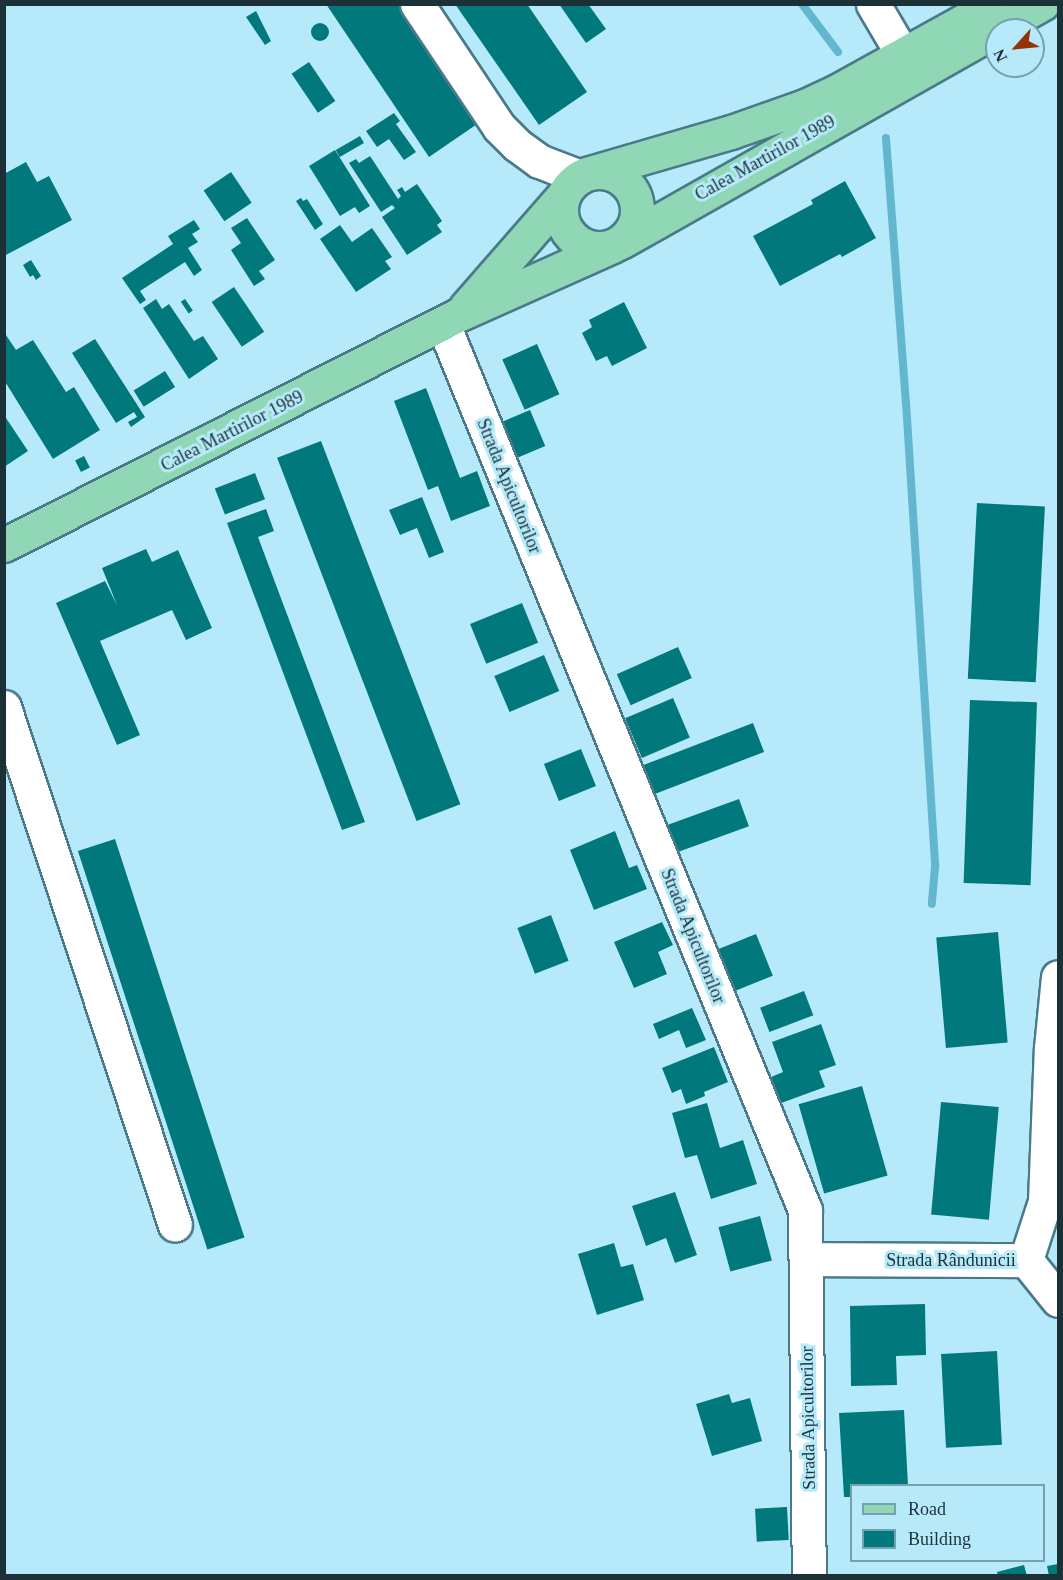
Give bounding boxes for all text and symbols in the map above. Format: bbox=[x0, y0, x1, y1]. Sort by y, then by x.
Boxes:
north arrow bbox=[985, 18, 1045, 78]
text: N bbox=[990, 46, 1010, 65]
street label: Calea Martirilor 1989 bbox=[691, 111, 839, 205]
street label: Calea Martirilor 1989 bbox=[157, 386, 307, 476]
street label: Strada Apicultorilor bbox=[472, 415, 546, 557]
street label: Strada Apicultorilor bbox=[656, 865, 730, 1007]
street label: Strada Rândunicii bbox=[886, 1249, 1016, 1271]
street label: Strada Apicultorilor bbox=[796, 1346, 820, 1490]
legend bbox=[850, 1484, 1045, 1562]
text: Road bbox=[908, 1499, 946, 1519]
text: Building bbox=[908, 1529, 971, 1549]

